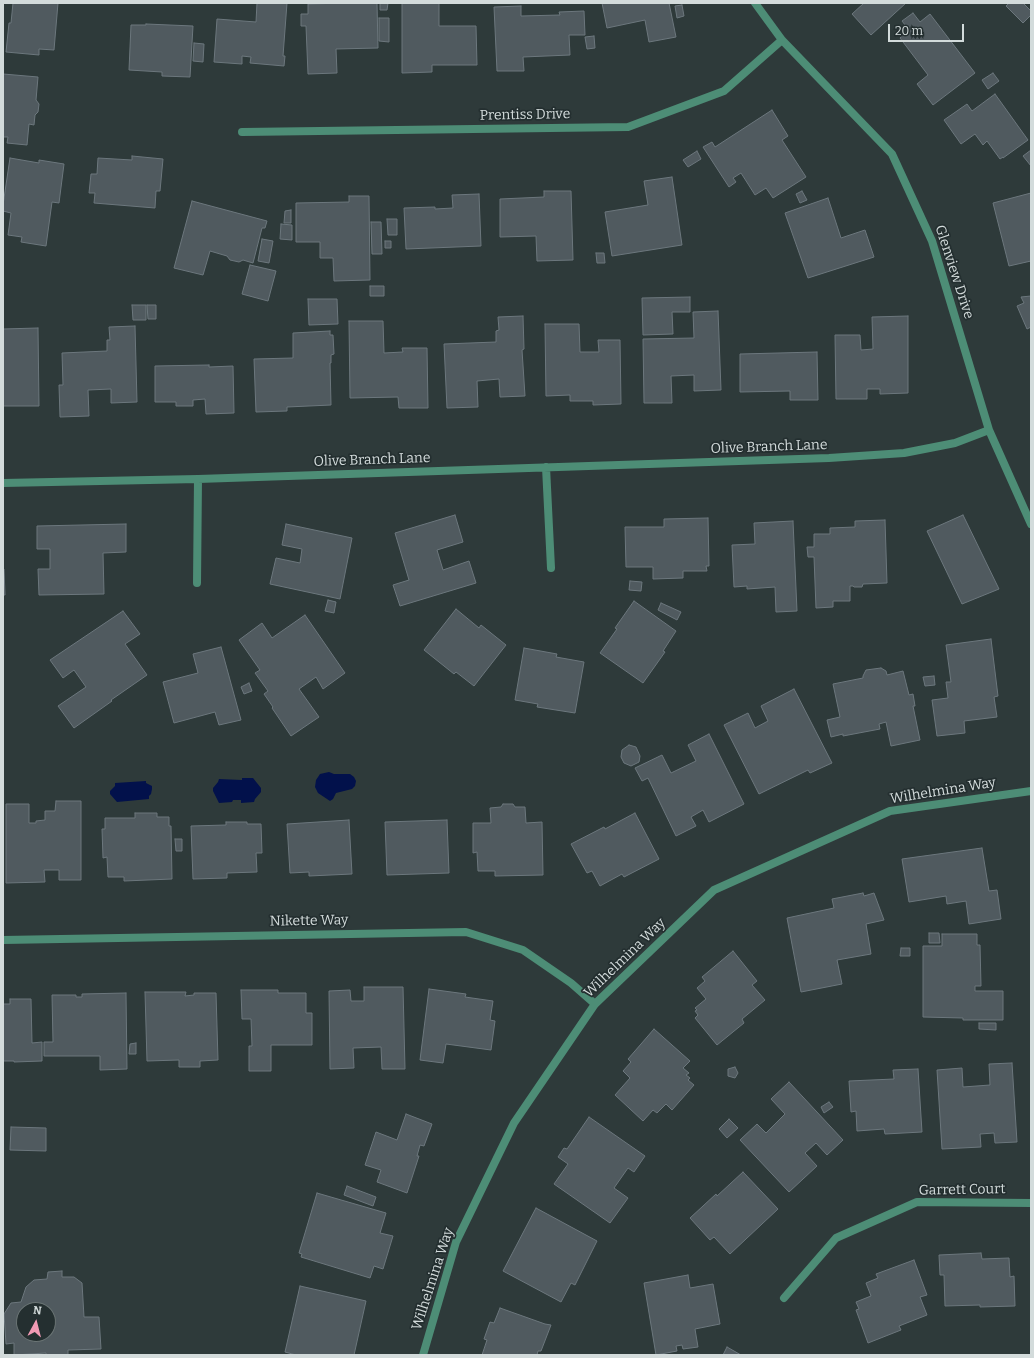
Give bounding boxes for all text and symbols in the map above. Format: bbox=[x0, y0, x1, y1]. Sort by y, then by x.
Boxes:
scale bar bbox=[890, 16, 966, 42]
text: 20 m bbox=[895, 24, 923, 38]
street label: Prentiss Drive bbox=[480, 106, 570, 124]
street label: Glenview Drive bbox=[931, 223, 977, 321]
street label: Olive Branch Lane bbox=[710, 437, 828, 457]
street label: Olive Branch Lane bbox=[313, 450, 431, 470]
street label: Wilhelmina Way bbox=[889, 774, 997, 808]
street label: Nikette Way bbox=[270, 912, 348, 930]
street label: Wilhelmina Way bbox=[581, 915, 669, 1001]
street label: Garrett Court bbox=[918, 1181, 1006, 1199]
street label: Wilhelmina Way bbox=[408, 1226, 458, 1332]
north arrow bbox=[16, 1302, 56, 1342]
text: N bbox=[32, 1304, 42, 1318]

